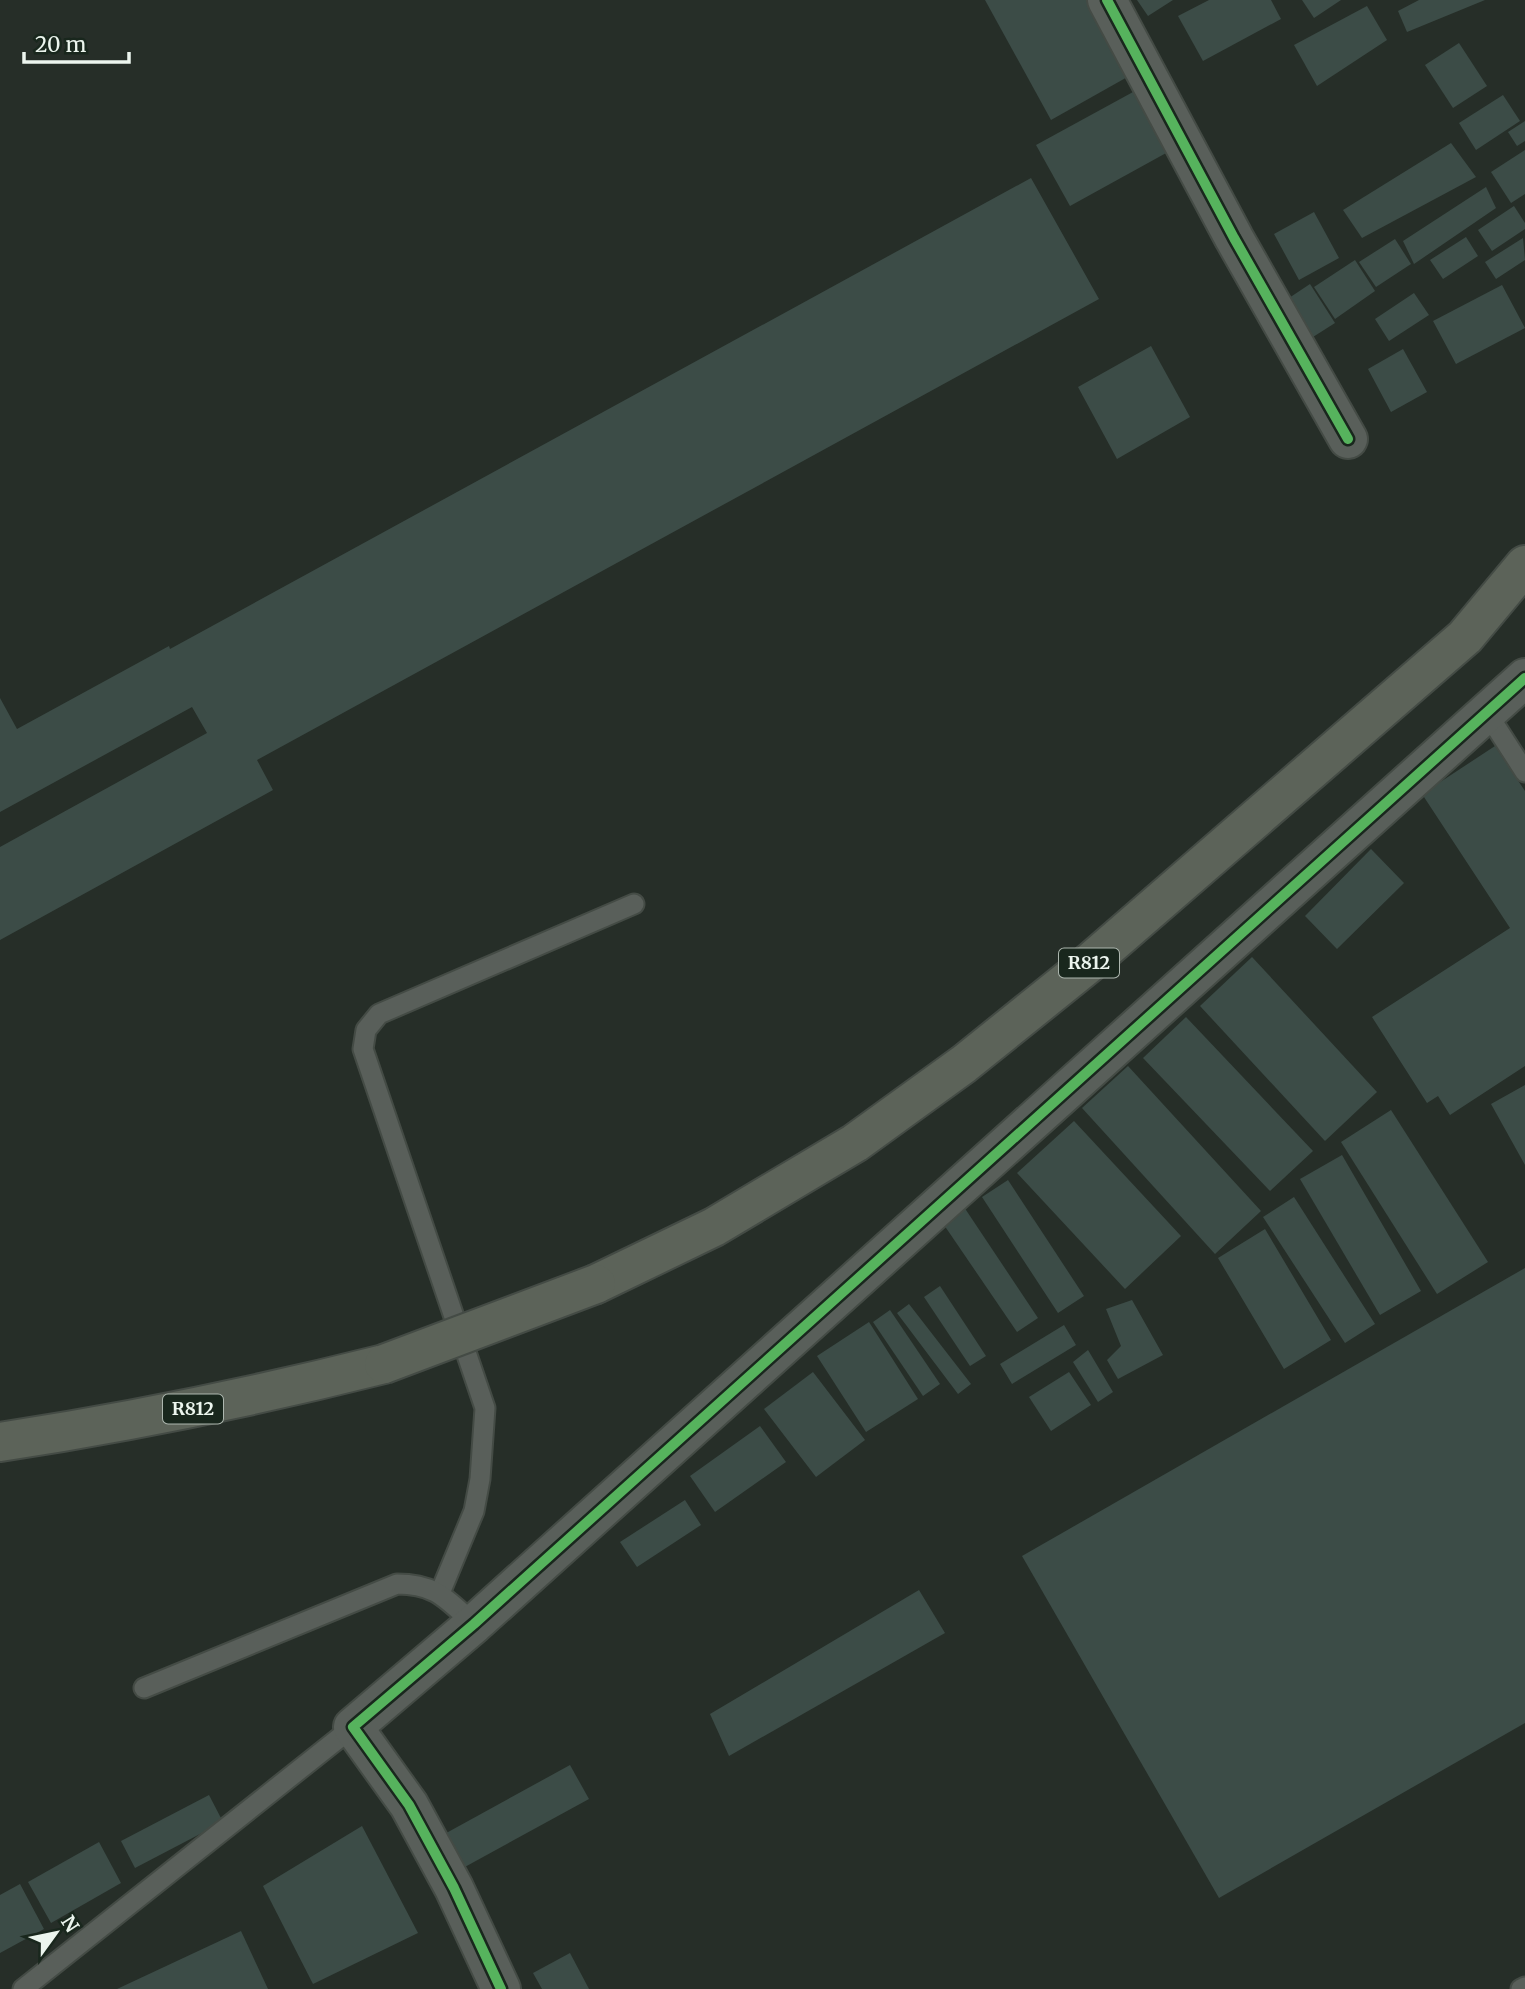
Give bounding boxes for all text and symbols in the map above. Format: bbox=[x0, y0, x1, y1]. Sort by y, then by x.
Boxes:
scale bar bbox=[24, 21, 130, 65]
text: 20 m bbox=[35, 31, 87, 58]
road number: R812 bbox=[1059, 948, 1119, 978]
road number: R812 bbox=[163, 1394, 223, 1424]
north arrow bbox=[21, 1898, 91, 1968]
text: N bbox=[56, 1911, 84, 1937]

